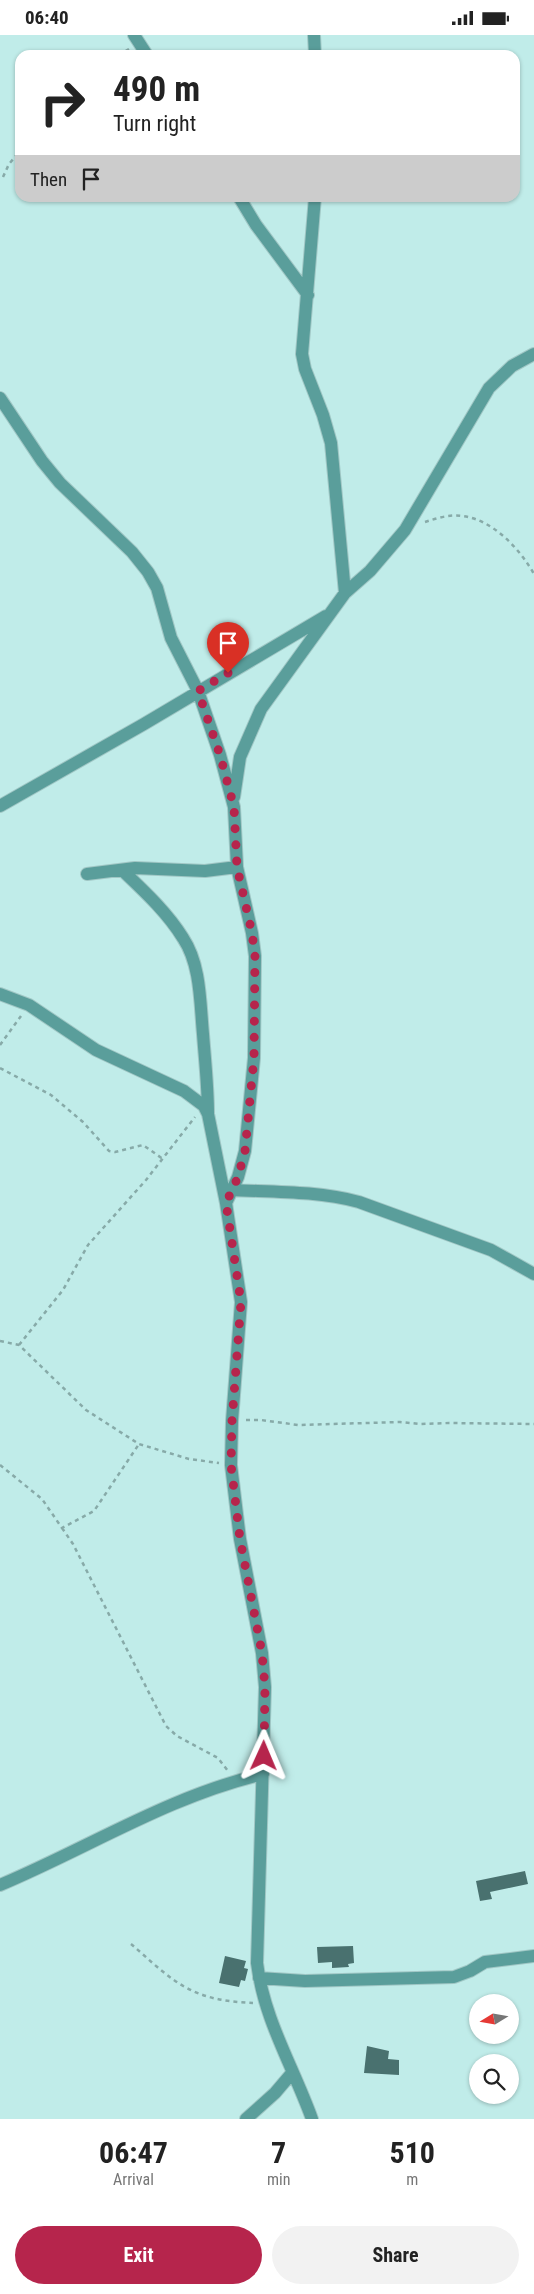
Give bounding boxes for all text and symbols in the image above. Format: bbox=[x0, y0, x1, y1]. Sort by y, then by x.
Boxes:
text: 06:40 bbox=[25, 6, 69, 29]
text: 490 m bbox=[113, 69, 200, 110]
icon: right bbox=[30, 70, 95, 135]
text: Turn right bbox=[113, 111, 196, 136]
icon: arrive bbox=[77, 165, 105, 193]
text: Then bbox=[30, 168, 67, 191]
pin bbox=[207, 622, 249, 673]
icon: arrive bbox=[214, 629, 242, 657]
position arrow bbox=[237, 1729, 289, 1781]
north arrow bbox=[469, 1994, 519, 2044]
map controls bbox=[469, 1994, 519, 2104]
button: search bbox=[469, 2054, 519, 2104]
text: 06:47 bbox=[99, 2135, 168, 2170]
text: 7 bbox=[271, 2135, 286, 2170]
text: 510 bbox=[389, 2135, 435, 2170]
text: Arrival bbox=[113, 2170, 154, 2189]
text: min bbox=[267, 2170, 290, 2189]
text: m bbox=[406, 2170, 418, 2189]
button: Exit bbox=[15, 2226, 262, 2284]
button: Share bbox=[272, 2226, 519, 2284]

